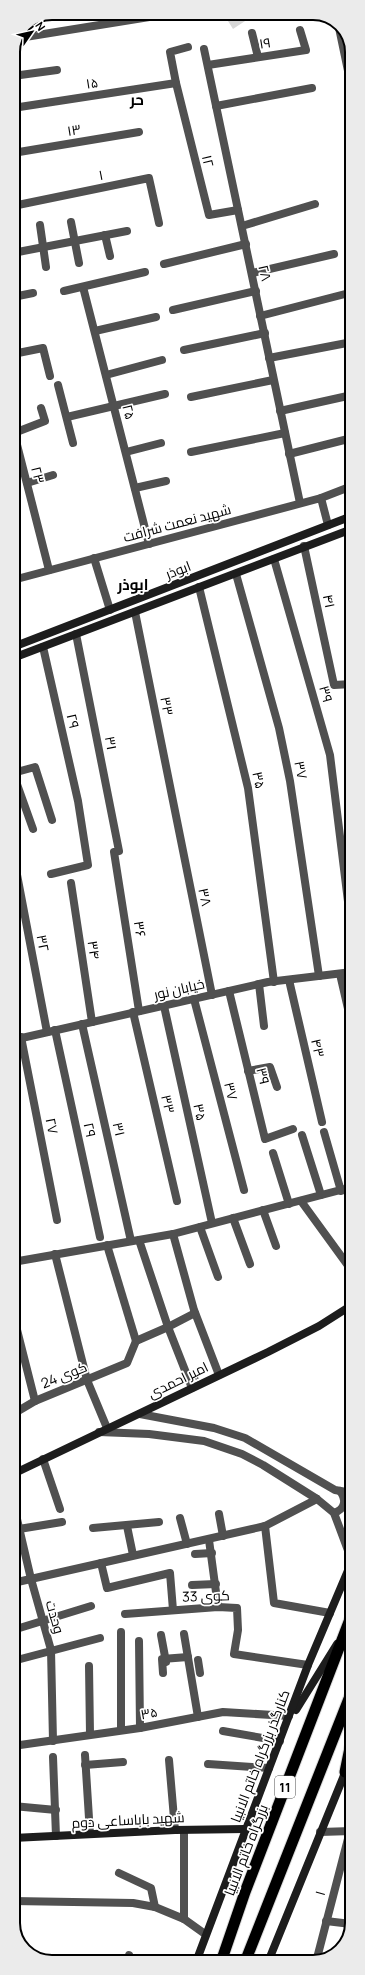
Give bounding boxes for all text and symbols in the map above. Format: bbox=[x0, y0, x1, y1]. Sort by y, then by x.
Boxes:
north arrow bbox=[12, 12, 52, 52]
text: N bbox=[32, 19, 49, 34]
street label: ۱۹ bbox=[258, 32, 272, 53]
street label: ۱۵ bbox=[85, 72, 99, 93]
district label: حر bbox=[129, 89, 144, 110]
street label: ۱۳ bbox=[66, 119, 82, 140]
street label: ۱۲ bbox=[198, 153, 219, 169]
street label: ۱ bbox=[97, 165, 105, 184]
street label: ۲۸ bbox=[254, 263, 277, 283]
street label: ۲۵ bbox=[118, 402, 141, 421]
street label: ۲۳ bbox=[27, 464, 50, 485]
street label: شهید نعمت شرافت bbox=[121, 499, 233, 546]
street label: ابوذر bbox=[161, 556, 193, 583]
district label: ابوذر bbox=[117, 574, 148, 595]
street label: ۴۱ bbox=[319, 592, 340, 610]
street label: ۳۹ bbox=[315, 683, 338, 705]
street label: ۳۳ bbox=[156, 695, 179, 717]
street label: ۲۹ bbox=[63, 712, 84, 730]
street label: ۳۱ bbox=[101, 734, 122, 751]
street label: ۳۷ bbox=[290, 759, 313, 781]
street label: ۳۵ bbox=[248, 770, 271, 790]
street label: ۳۸ bbox=[194, 886, 217, 908]
street label: ۳۶ bbox=[130, 919, 151, 938]
street label: ۳۲ bbox=[33, 933, 54, 953]
street label: ۳۴ bbox=[84, 939, 105, 961]
street label: خیابان نور bbox=[151, 973, 206, 1004]
street label: ۴۳ bbox=[307, 1037, 330, 1059]
street label: ۳۹ bbox=[252, 1065, 275, 1086]
street label: ۳۷ bbox=[220, 1080, 243, 1102]
street label: ۳۳ bbox=[157, 1093, 180, 1115]
street label: ۳۵ bbox=[189, 1102, 212, 1122]
street label: ۲۷ bbox=[42, 1116, 63, 1136]
street label: ۳۱ bbox=[109, 1120, 130, 1138]
street label: ۲۹ bbox=[80, 1121, 101, 1139]
street label: کوی 24 bbox=[38, 1357, 90, 1392]
street label: امیر احمدی bbox=[144, 1357, 211, 1402]
street label: کوی 33 bbox=[182, 1585, 230, 1606]
street label: وحدت bbox=[42, 1598, 69, 1636]
street label: کنارگذر بزرگراه خاتم الانبیا bbox=[225, 1687, 295, 1825]
street label: ۳۵ bbox=[139, 1702, 159, 1723]
road number: 11 bbox=[275, 1776, 295, 1798]
street label: بزرگراه خاتم الانبیا bbox=[219, 1801, 273, 1899]
street label: شهید باباساعی دوم bbox=[71, 1807, 185, 1833]
street label: ۱ bbox=[310, 1888, 329, 1897]

